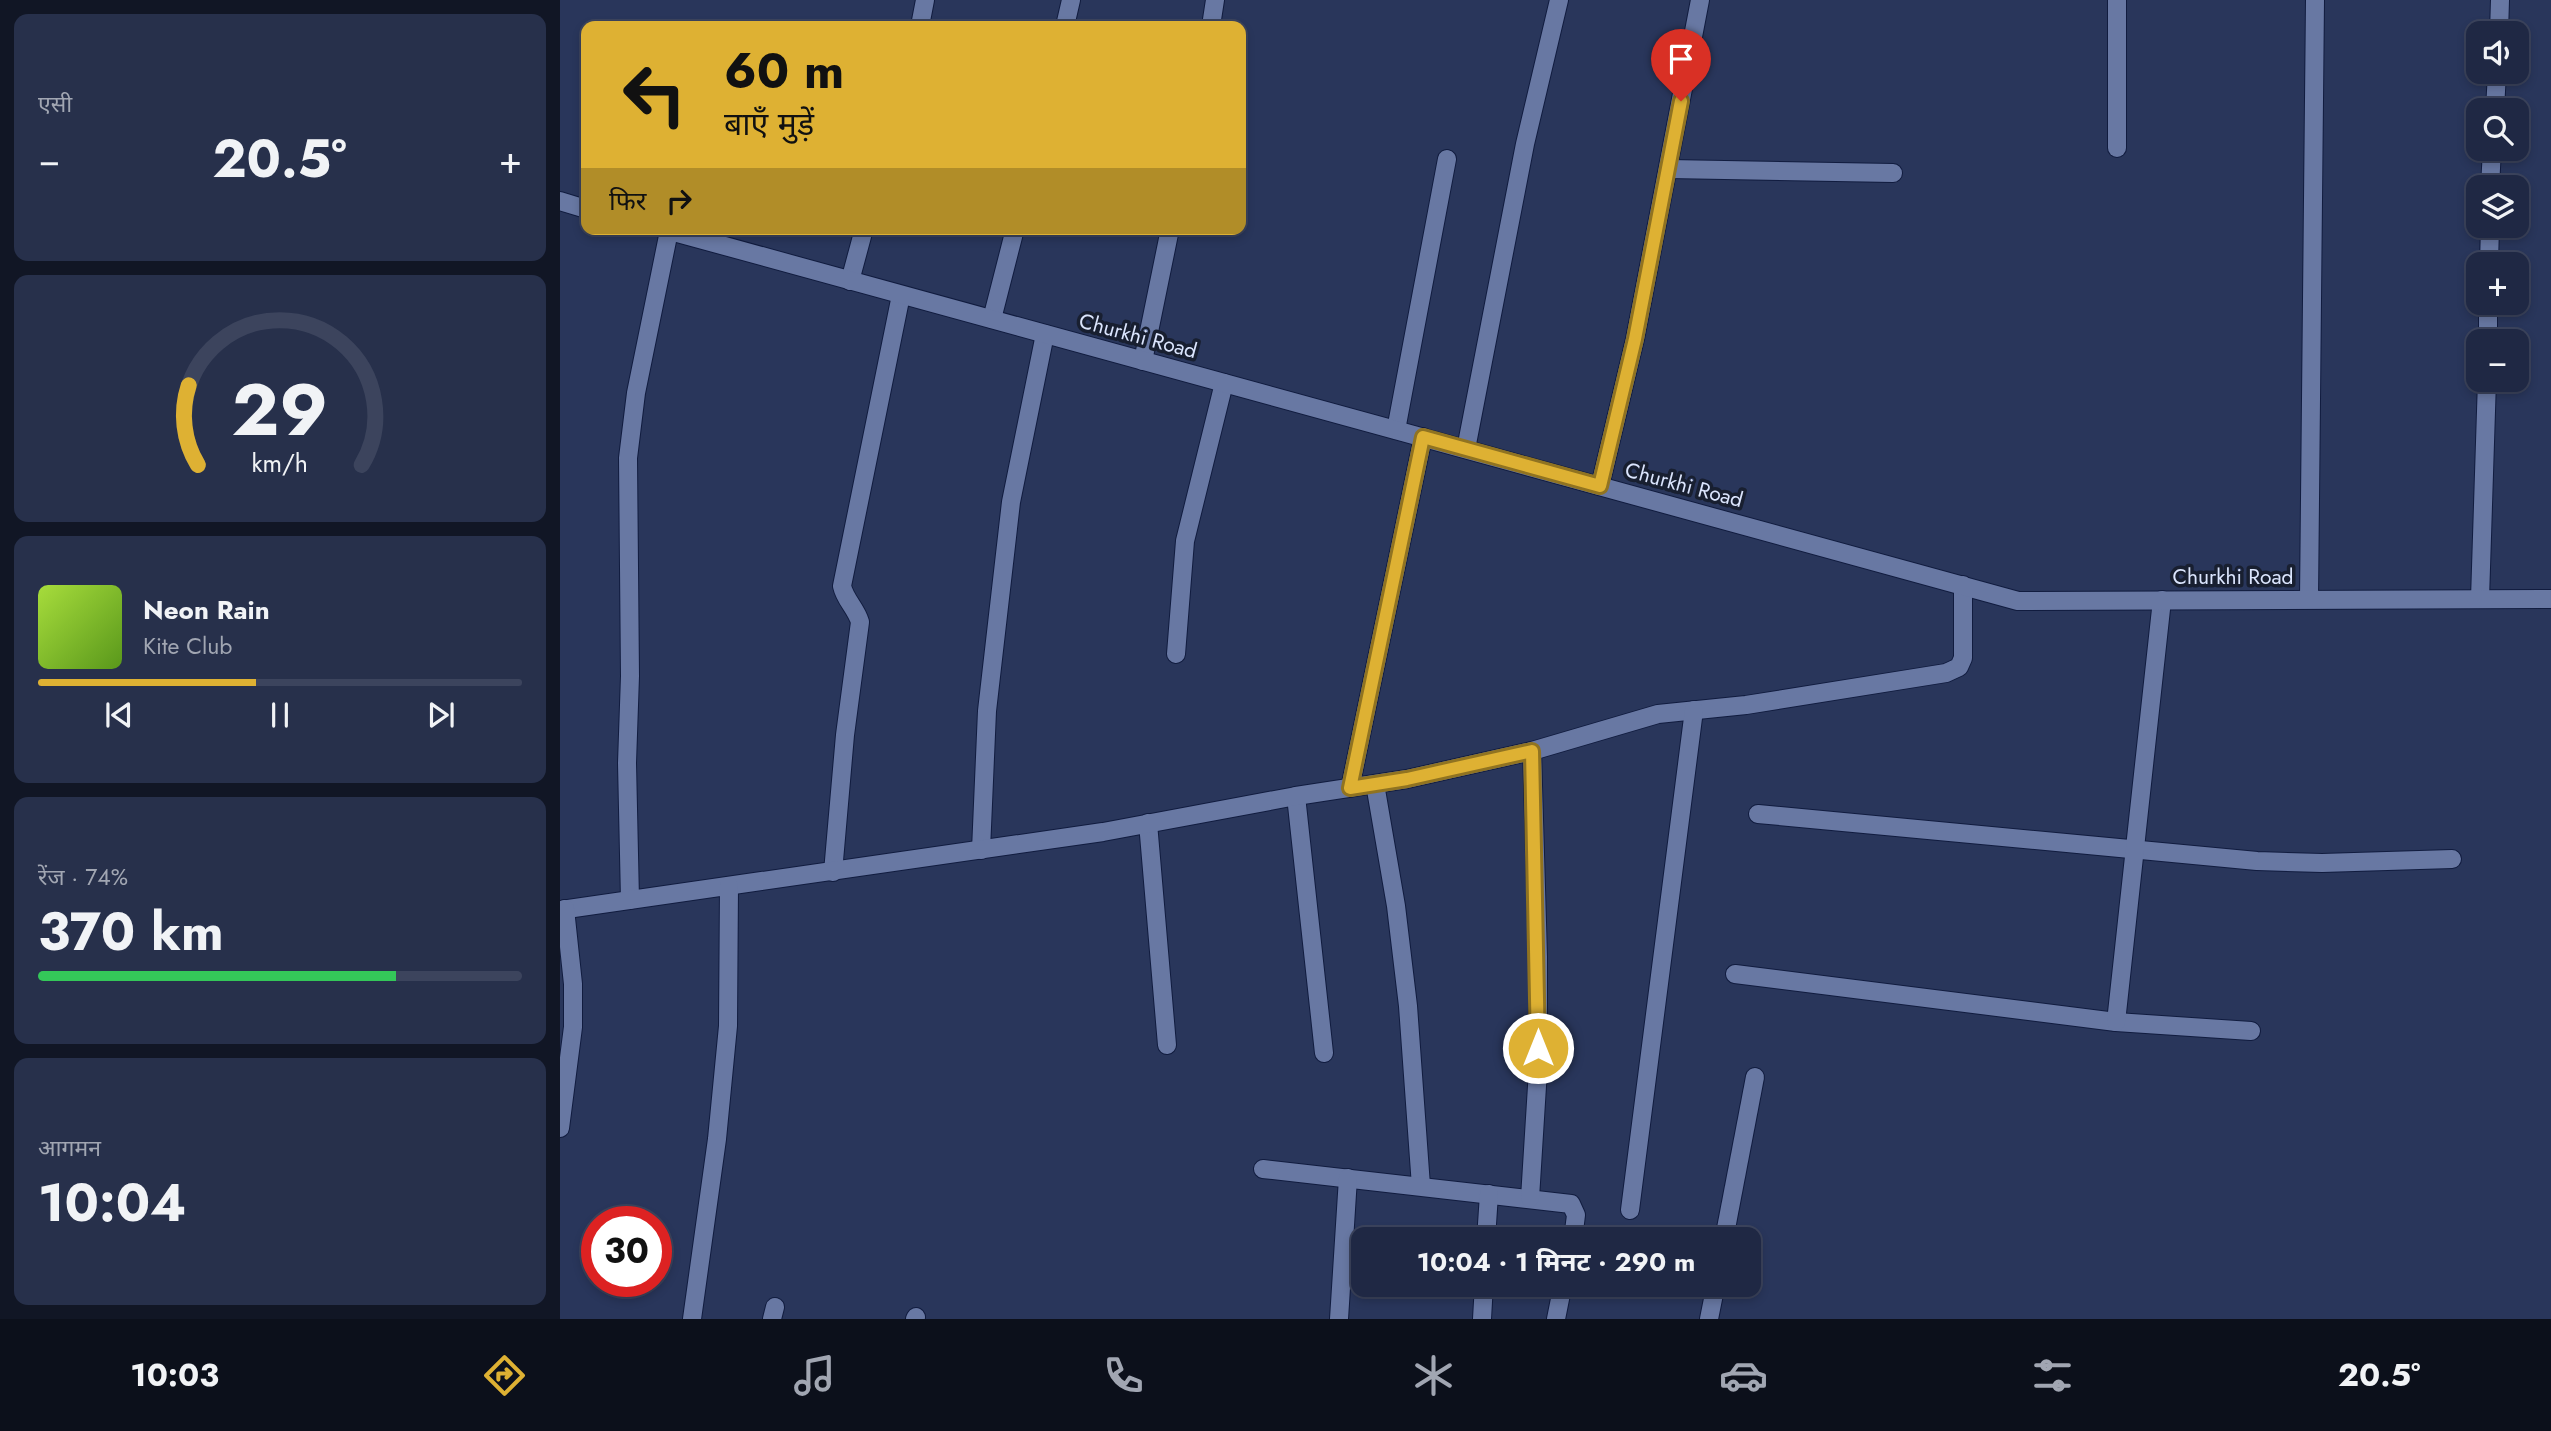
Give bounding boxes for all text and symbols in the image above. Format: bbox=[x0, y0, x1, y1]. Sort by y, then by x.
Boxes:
map controls bbox=[2466, 21, 2529, 392]
button: sound bbox=[2466, 21, 2529, 84]
pin bbox=[1651, 29, 1711, 101]
text: 60 m bbox=[724, 36, 844, 106]
icon: arrive bbox=[1662, 40, 1700, 78]
icon: left bbox=[609, 49, 700, 140]
text: एसी bbox=[38, 87, 72, 121]
button: search bbox=[2466, 98, 2529, 161]
text: बाएँ मुड़ें bbox=[724, 101, 814, 147]
text: 20.5° bbox=[212, 121, 347, 197]
text: − bbox=[38, 132, 60, 187]
text: + bbox=[499, 132, 522, 187]
button: layers bbox=[2466, 175, 2529, 238]
text: फिर bbox=[609, 182, 646, 220]
icon: right bbox=[660, 182, 698, 220]
button: + bbox=[2466, 252, 2529, 315]
street label: Churkhi Road bbox=[1076, 306, 1200, 366]
button: − bbox=[2466, 329, 2529, 392]
text: 29 bbox=[232, 357, 328, 462]
text: km/h bbox=[252, 444, 308, 480]
street label: Churkhi Road bbox=[1622, 455, 1746, 515]
street label: Churkhi Road bbox=[2173, 562, 2293, 592]
text: Neon Rain bbox=[143, 591, 270, 629]
text: Kite Club bbox=[143, 629, 232, 663]
icon: previous bbox=[100, 696, 138, 734]
icon: pause bbox=[261, 696, 299, 734]
icon: next bbox=[422, 696, 460, 734]
text: रेंज · 74% bbox=[38, 860, 128, 894]
text: 370 km bbox=[38, 894, 224, 970]
position arrow bbox=[1501, 1011, 1575, 1085]
text: आगमन bbox=[38, 1131, 101, 1165]
text: 10:04 bbox=[38, 1165, 186, 1241]
speed limit sign: 30 bbox=[581, 1206, 672, 1297]
text: 10:04 · 1 मिनट · 290 m bbox=[1417, 1243, 1695, 1281]
icon: directions bbox=[480, 1351, 529, 1400]
icon: music bbox=[790, 1351, 839, 1400]
icon: phone bbox=[1099, 1351, 1148, 1400]
icon: climate bbox=[1409, 1351, 1458, 1400]
icon: car bbox=[1719, 1351, 1768, 1400]
icon: filters bbox=[2028, 1351, 2077, 1400]
text: 10:03 bbox=[130, 1352, 219, 1398]
text: 20.5° bbox=[2338, 1352, 2421, 1398]

